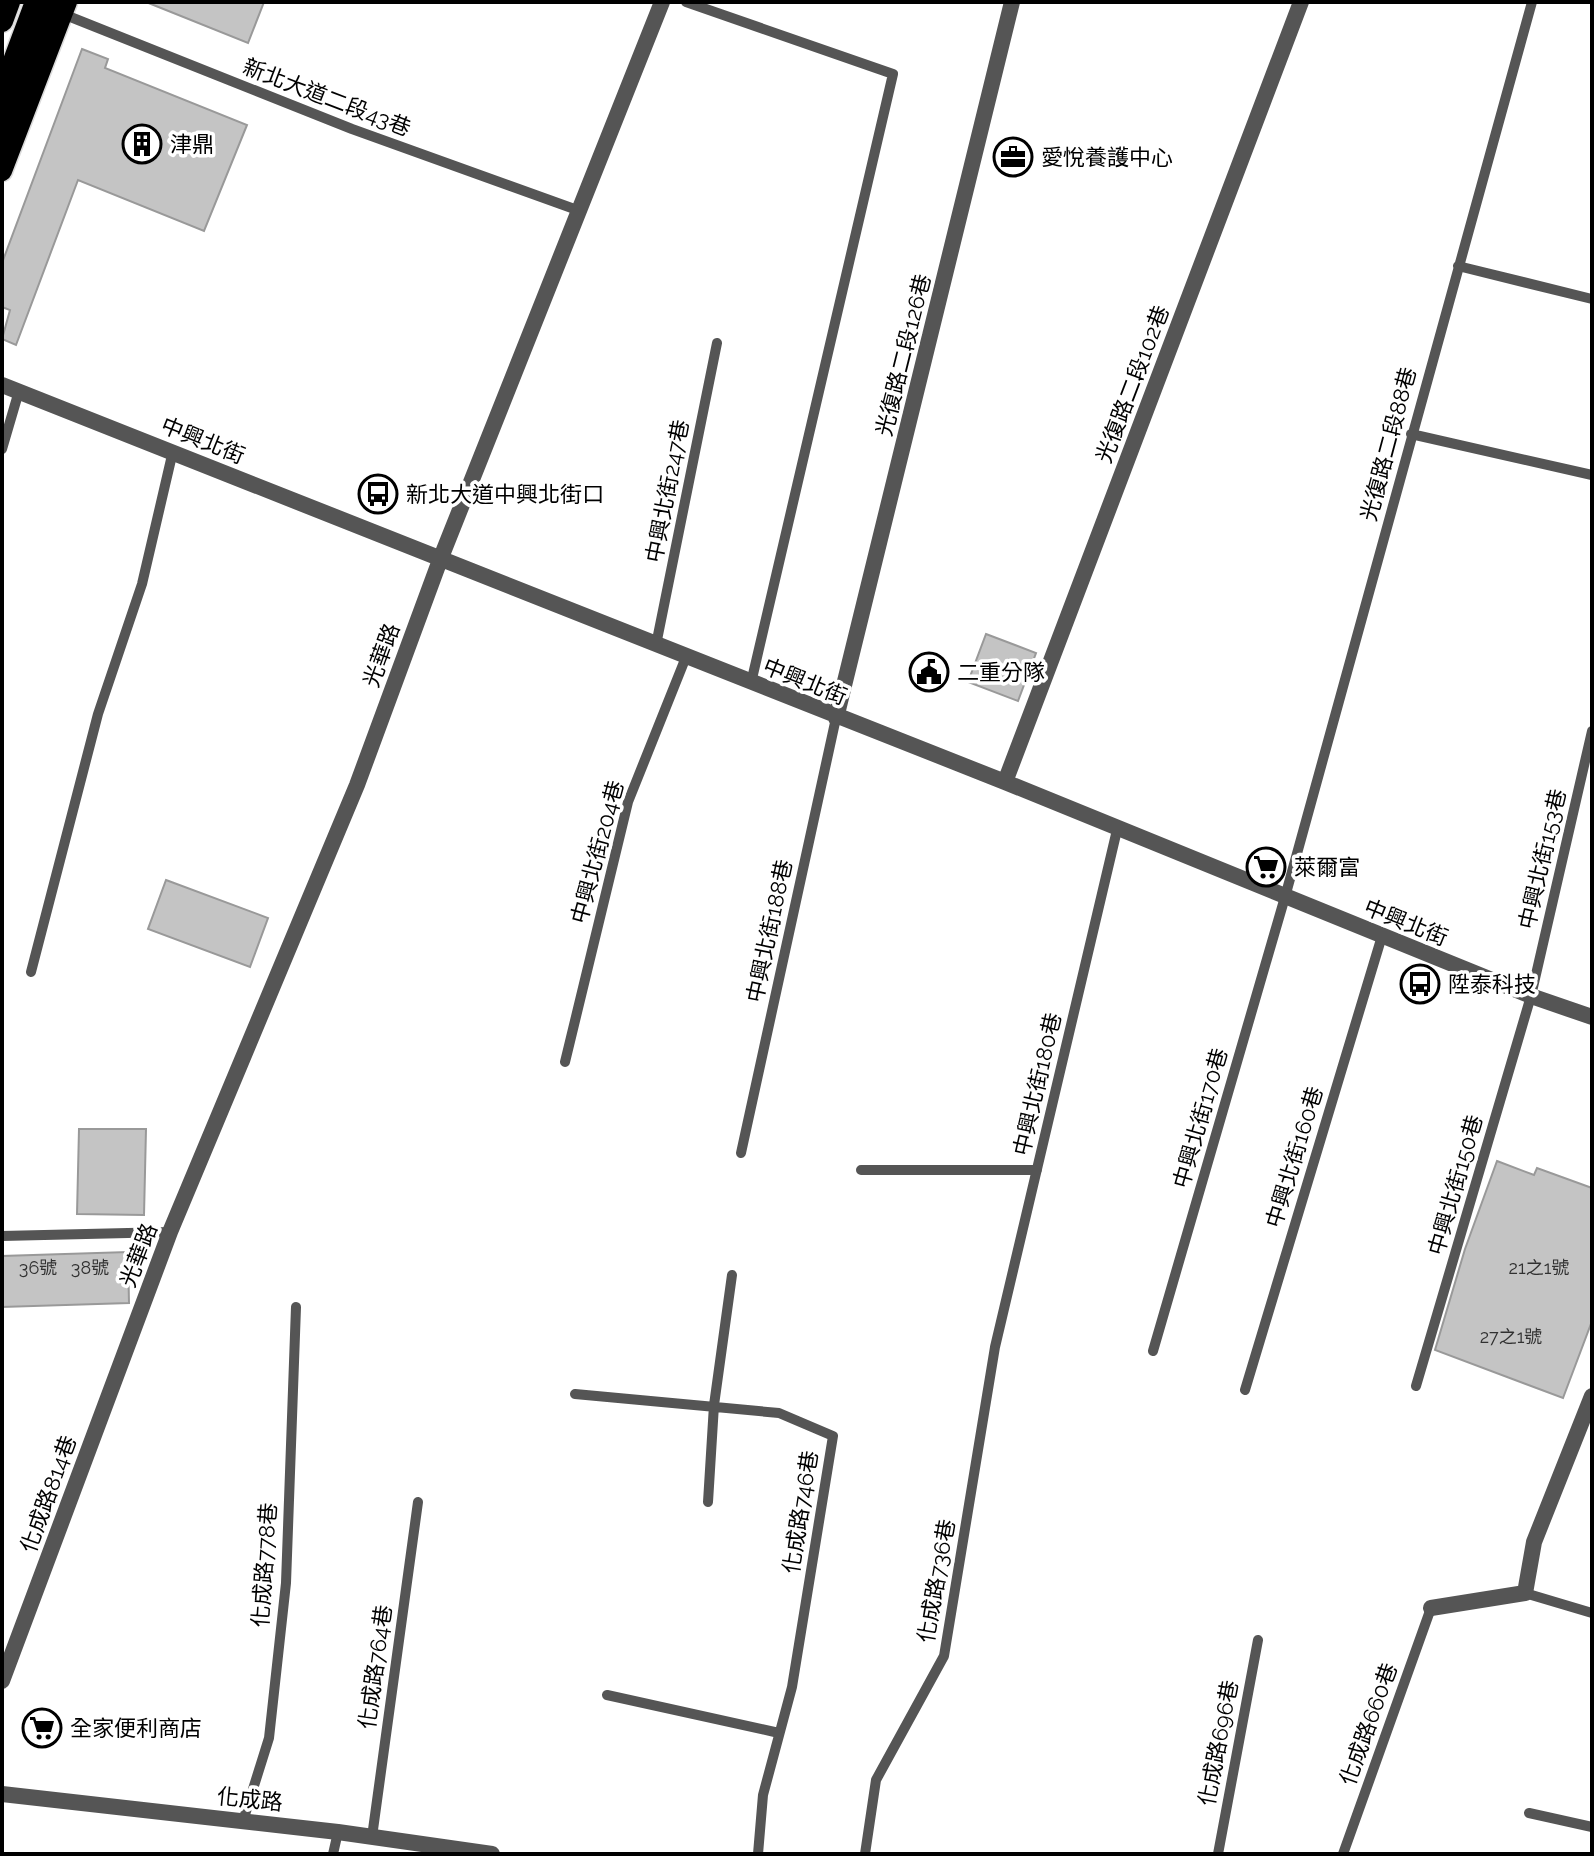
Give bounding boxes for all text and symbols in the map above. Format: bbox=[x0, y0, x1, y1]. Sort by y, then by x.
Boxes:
street label: 新北大道二段43巷 bbox=[239, 53, 415, 141]
building icon: 津鼎 bbox=[121, 123, 163, 165]
place label: 津鼎 bbox=[170, 131, 214, 157]
office icon: 愛悅養護中心 bbox=[992, 136, 1034, 178]
place label: 愛悅養護中心 bbox=[1041, 144, 1173, 170]
street label: 光復路二段126巷 bbox=[870, 271, 936, 439]
street label: 光復路二段102巷 bbox=[1090, 302, 1174, 466]
street label: 光復路二段88巷 bbox=[1355, 364, 1421, 524]
street label: 中興北街 bbox=[157, 411, 249, 469]
street label: 中興北街247巷 bbox=[640, 417, 694, 565]
bus stop icon: 新北大道中興北街口 bbox=[357, 473, 399, 515]
place label: 新北大道中興北街口 bbox=[406, 481, 604, 507]
street label: 光華路 bbox=[357, 620, 405, 690]
public building icon: 二重分隊 bbox=[908, 651, 950, 693]
street label: 中興北街 bbox=[759, 652, 851, 710]
place label: 二重分隊 bbox=[957, 659, 1045, 685]
street label: 中興北街204巷 bbox=[565, 778, 629, 926]
street label: 中興北街153巷 bbox=[1513, 786, 1571, 932]
supermarket icon: 萊爾富 bbox=[1245, 846, 1287, 888]
place label: 萊爾富 bbox=[1294, 854, 1360, 880]
street label: 中興北街188巷 bbox=[741, 857, 797, 1005]
street label: 中興北街 bbox=[1360, 893, 1452, 951]
bus stop icon: 陞泰科技 bbox=[1399, 963, 1441, 1005]
place label: 陞泰科技 bbox=[1448, 971, 1536, 997]
street label: 中興北街180巷 bbox=[1008, 1010, 1066, 1158]
street label: 中興北街170巷 bbox=[1168, 1045, 1232, 1191]
street label: 中興北街160巷 bbox=[1260, 1083, 1328, 1231]
street label: 中興北街150巷 bbox=[1423, 1112, 1487, 1258]
street label: 光華路 bbox=[114, 1220, 162, 1290]
house number: 36號 bbox=[19, 1257, 57, 1278]
house number: 38號 bbox=[71, 1257, 109, 1278]
house number: 21之1號 bbox=[1509, 1257, 1569, 1278]
house number: 27之1號 bbox=[1480, 1326, 1542, 1347]
street label: 化成路814巷 bbox=[15, 1432, 81, 1556]
street label: 化成路746巷 bbox=[777, 1449, 823, 1575]
street label: 化成路778巷 bbox=[247, 1502, 281, 1628]
street label: 化成路736巷 bbox=[912, 1517, 960, 1645]
street label: 化成路764巷 bbox=[353, 1603, 397, 1731]
street label: 化成路660巷 bbox=[1334, 1659, 1402, 1789]
street label: 化成路696巷 bbox=[1193, 1678, 1243, 1808]
supermarket icon: 全家便利商店 bbox=[21, 1707, 63, 1749]
place label: 全家便利商店 bbox=[70, 1715, 202, 1741]
street label: 化成路 bbox=[216, 1783, 284, 1815]

